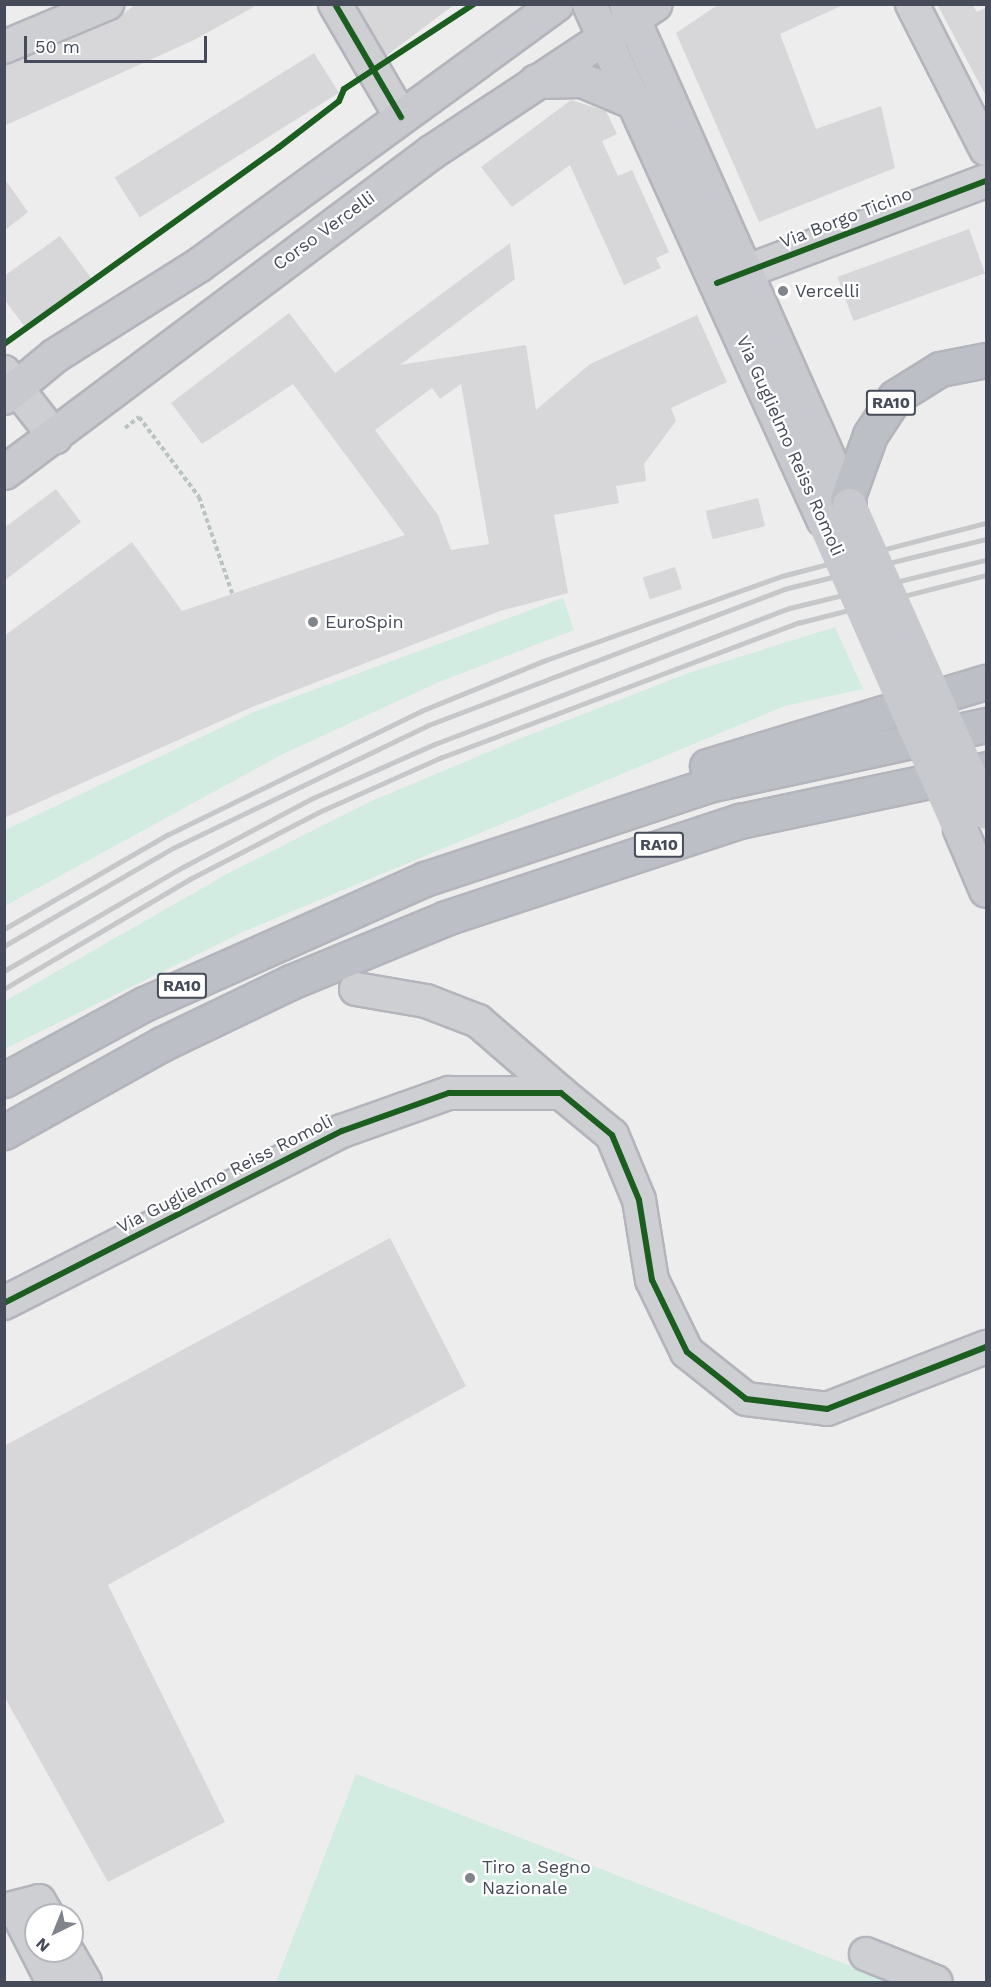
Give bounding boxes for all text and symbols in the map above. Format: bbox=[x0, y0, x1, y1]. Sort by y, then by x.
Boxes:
scale bar bbox=[27, 24, 210, 62]
text: 50 m bbox=[35, 36, 80, 57]
street label: Via Borgo Ticino bbox=[776, 183, 916, 253]
street label: Corso Vercelli bbox=[269, 187, 379, 275]
place label: Vercelli bbox=[795, 280, 860, 302]
marker: Vercelli bbox=[776, 284, 790, 298]
street label: Via Guglielmo Reiss Romoli bbox=[731, 332, 849, 560]
road number: RA10 bbox=[866, 390, 916, 416]
place label: EuroSpin bbox=[325, 611, 404, 633]
marker: EuroSpin bbox=[306, 615, 320, 629]
road number: RA10 bbox=[634, 832, 684, 858]
road number: RA10 bbox=[156, 973, 207, 999]
street label: Via Guglielmo Reiss Romoli bbox=[113, 1110, 337, 1238]
place label: Tiro a Segno Nazionale bbox=[482, 1857, 591, 1900]
marker: Tiro a Segno Nazionale bbox=[463, 1871, 477, 1885]
north arrow bbox=[24, 1903, 84, 1963]
text: N bbox=[32, 1934, 54, 1956]

